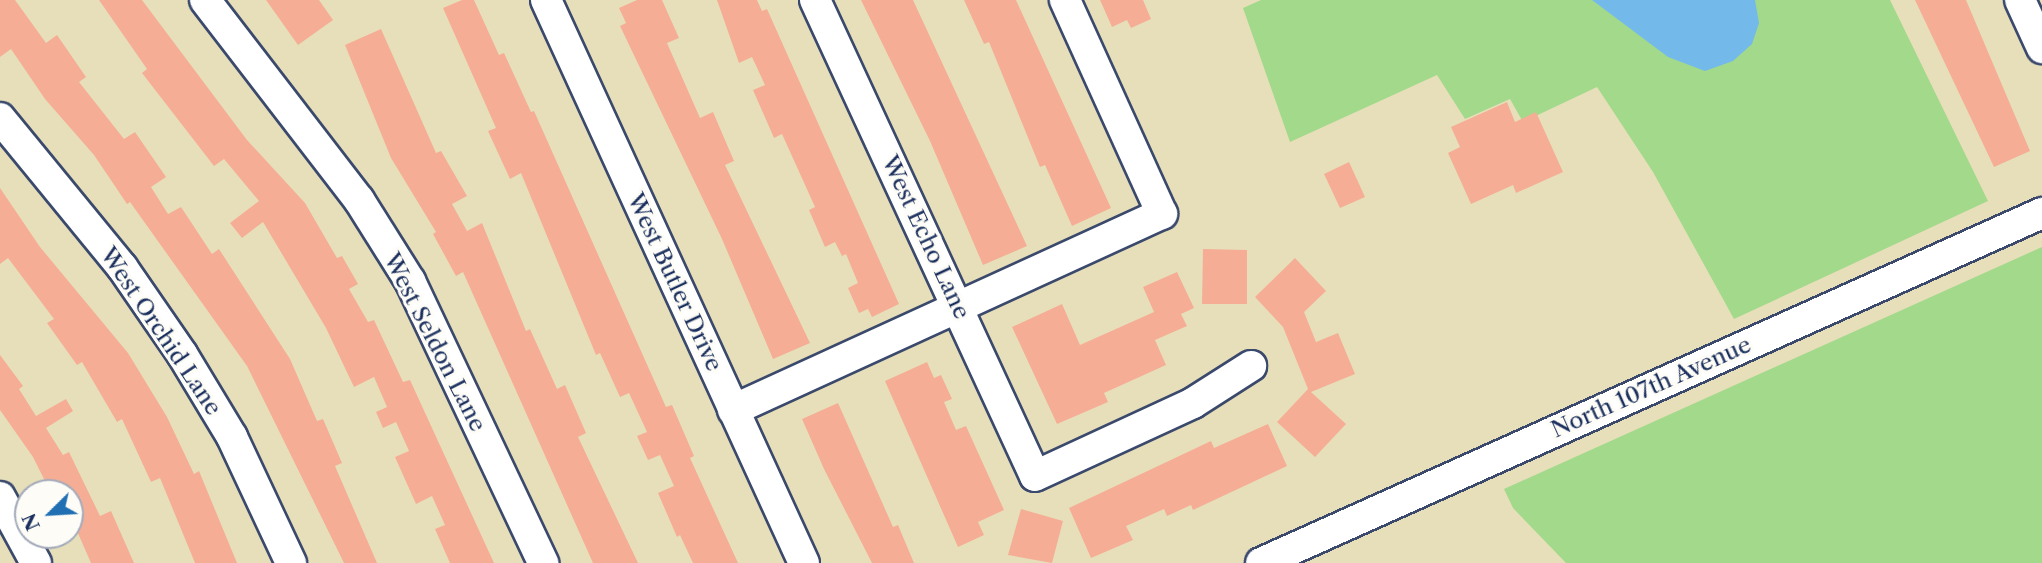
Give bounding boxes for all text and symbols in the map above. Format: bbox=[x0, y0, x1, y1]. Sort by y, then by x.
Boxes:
street label: West Echo Lane bbox=[876, 151, 976, 323]
street label: West Butler Drive bbox=[622, 188, 728, 376]
street label: West Orchid Lane bbox=[95, 242, 227, 420]
street label: West Seldon Lane bbox=[378, 248, 492, 436]
street label: North 107th Avenue bbox=[1546, 330, 1756, 444]
north arrow bbox=[14, 479, 84, 549]
text: N bbox=[17, 510, 45, 534]

